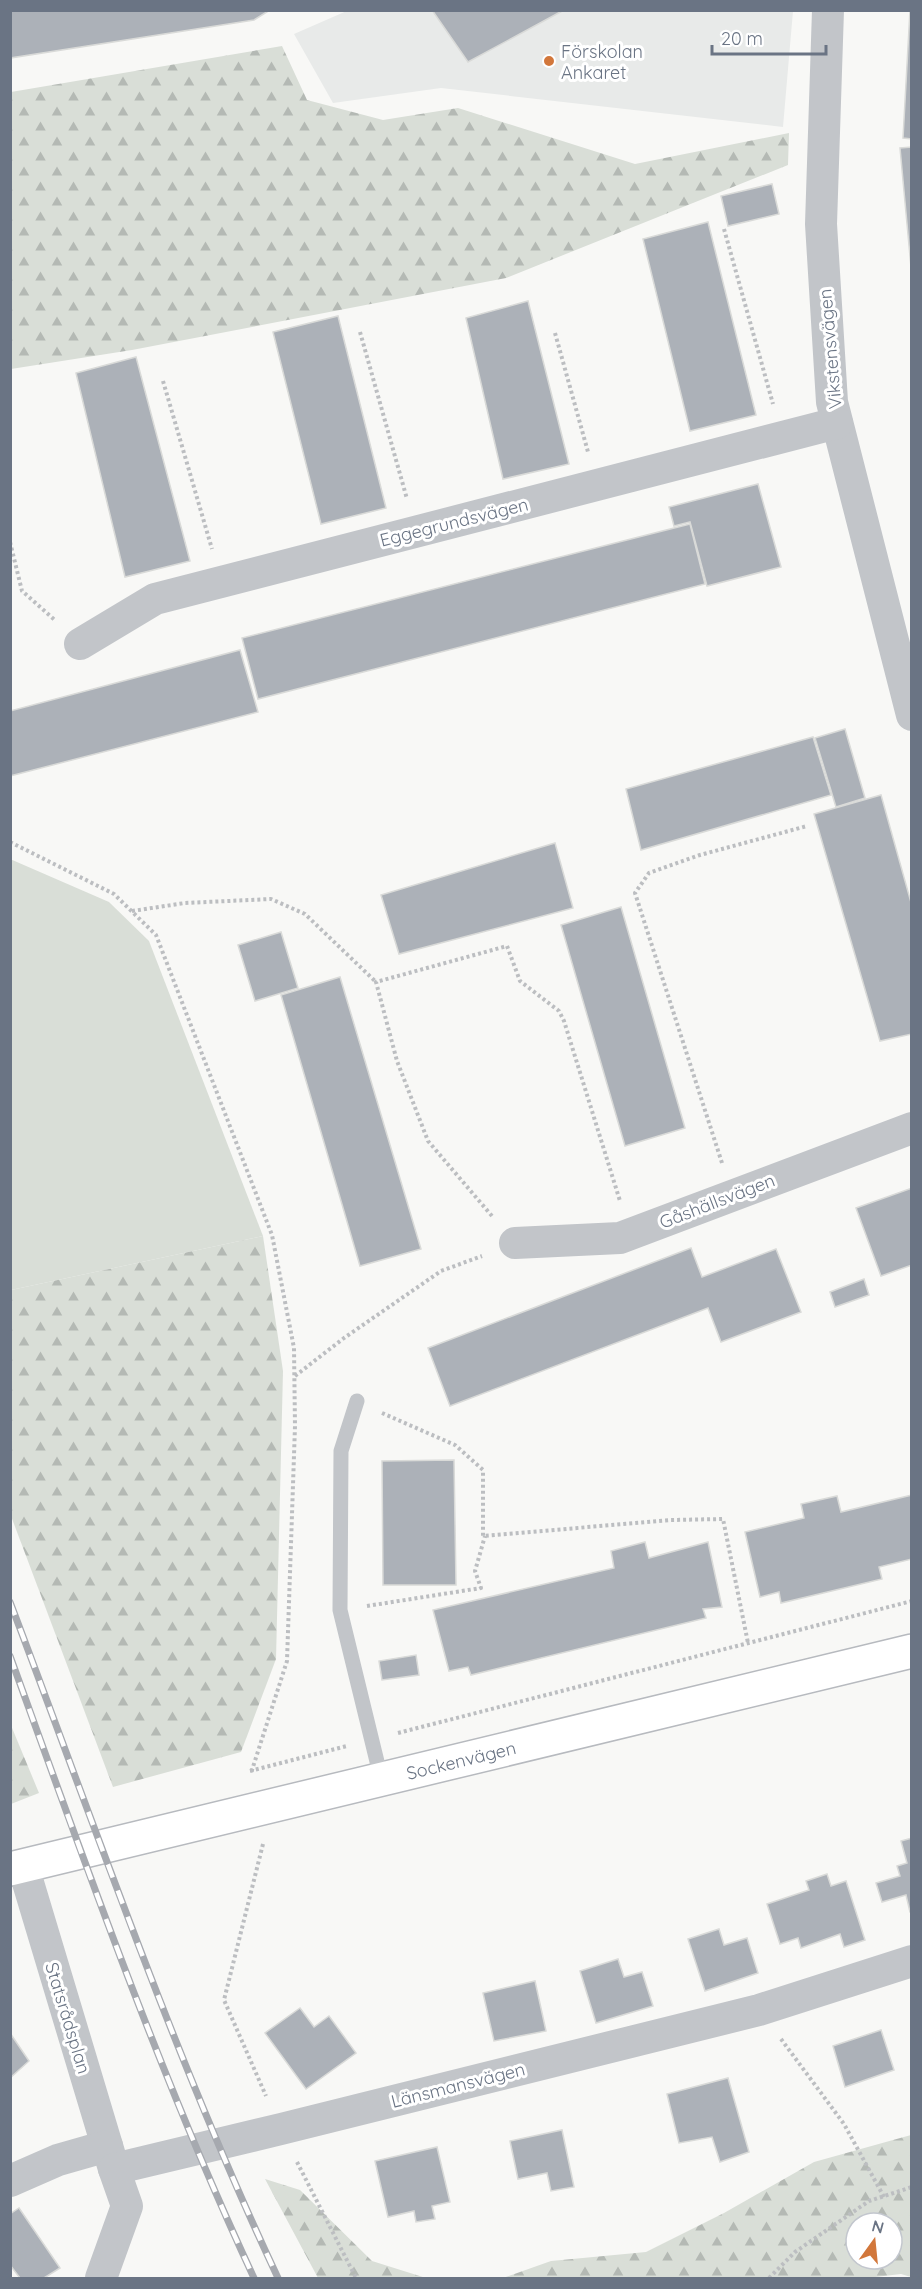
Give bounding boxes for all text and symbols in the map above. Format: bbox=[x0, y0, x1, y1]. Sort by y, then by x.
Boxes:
scale bar bbox=[712, 18, 826, 56]
text: 20 m bbox=[721, 27, 763, 50]
place label: Förskolan Ankaret bbox=[561, 40, 643, 84]
marker: Förskolan Ankaret bbox=[542, 54, 556, 68]
street label: Vikstensvägen bbox=[813, 288, 847, 410]
street label: Eggegrundsvägen bbox=[377, 492, 531, 552]
street label: Gåshällsvägen bbox=[656, 1168, 778, 1234]
street label: Sockenvägen bbox=[404, 1736, 518, 1784]
street label: Statsrådsplan bbox=[40, 1959, 96, 2077]
street label: Länsmansvägen bbox=[389, 2057, 527, 2113]
north arrow bbox=[844, 2211, 904, 2271]
text: N bbox=[870, 2215, 886, 2238]

